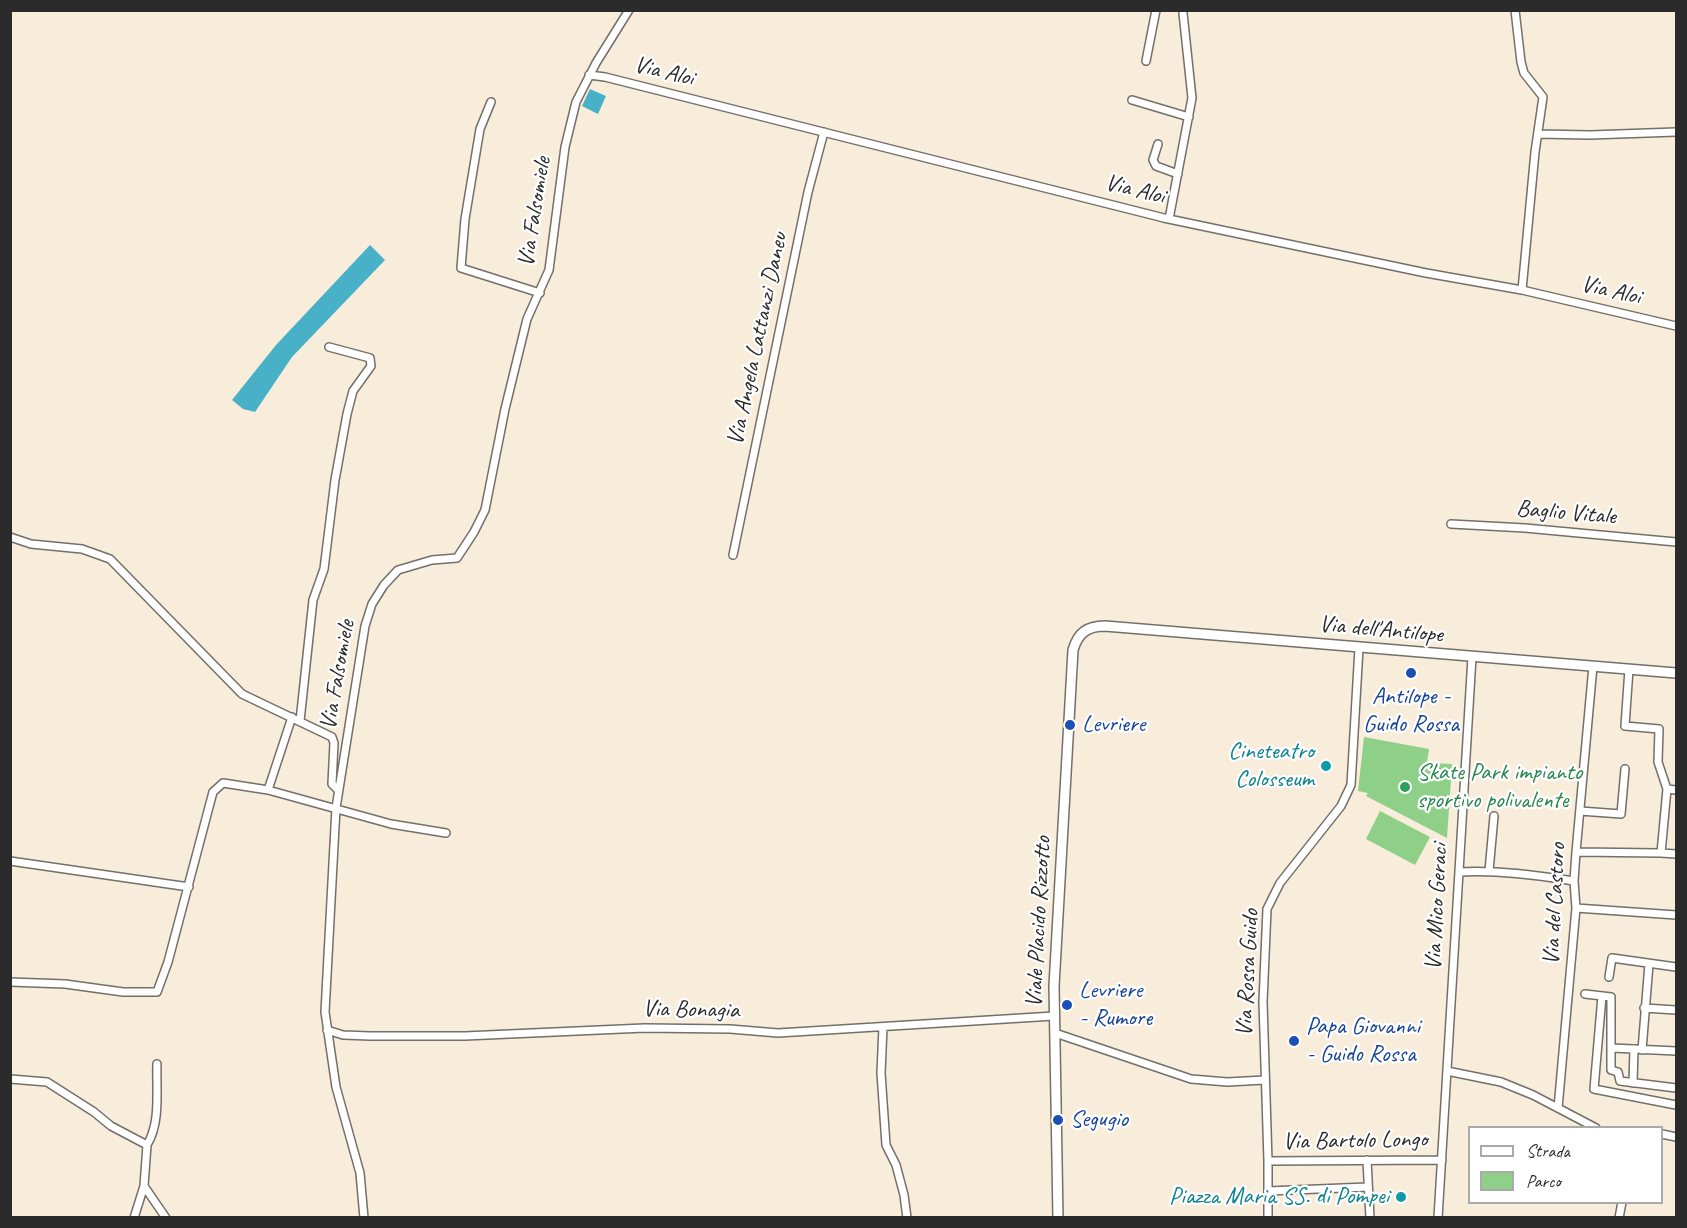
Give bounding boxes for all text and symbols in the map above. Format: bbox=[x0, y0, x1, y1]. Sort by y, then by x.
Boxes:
street label: Via Aloi bbox=[631, 51, 697, 93]
street label: Via Falsomiele bbox=[512, 155, 558, 269]
street label: Via Aloi bbox=[1102, 169, 1168, 211]
street label: Via Angela Lattanzi Daneu bbox=[721, 230, 795, 448]
street label: Via Aloi bbox=[1578, 270, 1644, 312]
street label: Baglio Vitale bbox=[1515, 494, 1617, 532]
street label: Via dell'Antilope bbox=[1318, 610, 1444, 650]
street label: Via Falsomiele bbox=[314, 618, 362, 732]
marker: Antilope - Guido Rossa bbox=[1404, 666, 1418, 680]
place label: Antilope - Guido Rossa bbox=[1363, 683, 1459, 739]
place label: Levriere bbox=[1082, 711, 1145, 739]
marker: Levriere bbox=[1063, 718, 1077, 732]
place label: Cineteatro Colosseum bbox=[1228, 738, 1314, 794]
marker: Cineteatro Colosseum bbox=[1319, 759, 1333, 773]
place label: Skate Park impianto sportivo polivalente bbox=[1417, 759, 1582, 815]
marker: Skate Park impianto sportivo polivalente bbox=[1398, 780, 1412, 794]
street label: Viale Placido Rizzotto bbox=[1020, 836, 1058, 1008]
street label: Via del Castoro bbox=[1537, 842, 1573, 966]
street label: Via Mico Geraci bbox=[1419, 843, 1455, 971]
street label: Via Rossa Guido bbox=[1230, 909, 1266, 1037]
place label: Levriere - Rumore bbox=[1079, 977, 1152, 1033]
street label: Via Bonagia bbox=[642, 995, 740, 1025]
marker: Levriere - Rumore bbox=[1060, 998, 1074, 1012]
place label: Papa Giovanni - Guido Rossa bbox=[1306, 1013, 1420, 1069]
marker: Papa Giovanni - Guido Rossa bbox=[1287, 1034, 1301, 1048]
place label: Segugio bbox=[1070, 1106, 1128, 1134]
marker: Segugio bbox=[1051, 1113, 1065, 1127]
street label: Via Bartolo Longo bbox=[1282, 1125, 1428, 1157]
legend bbox=[1468, 1126, 1663, 1204]
text: Strada bbox=[1526, 1140, 1570, 1162]
text: Parco bbox=[1526, 1170, 1561, 1192]
place label: Piazza Maria SS. di Pompei bbox=[1169, 1183, 1389, 1211]
marker: Piazza Maria SS. di Pompei bbox=[1394, 1190, 1408, 1204]

